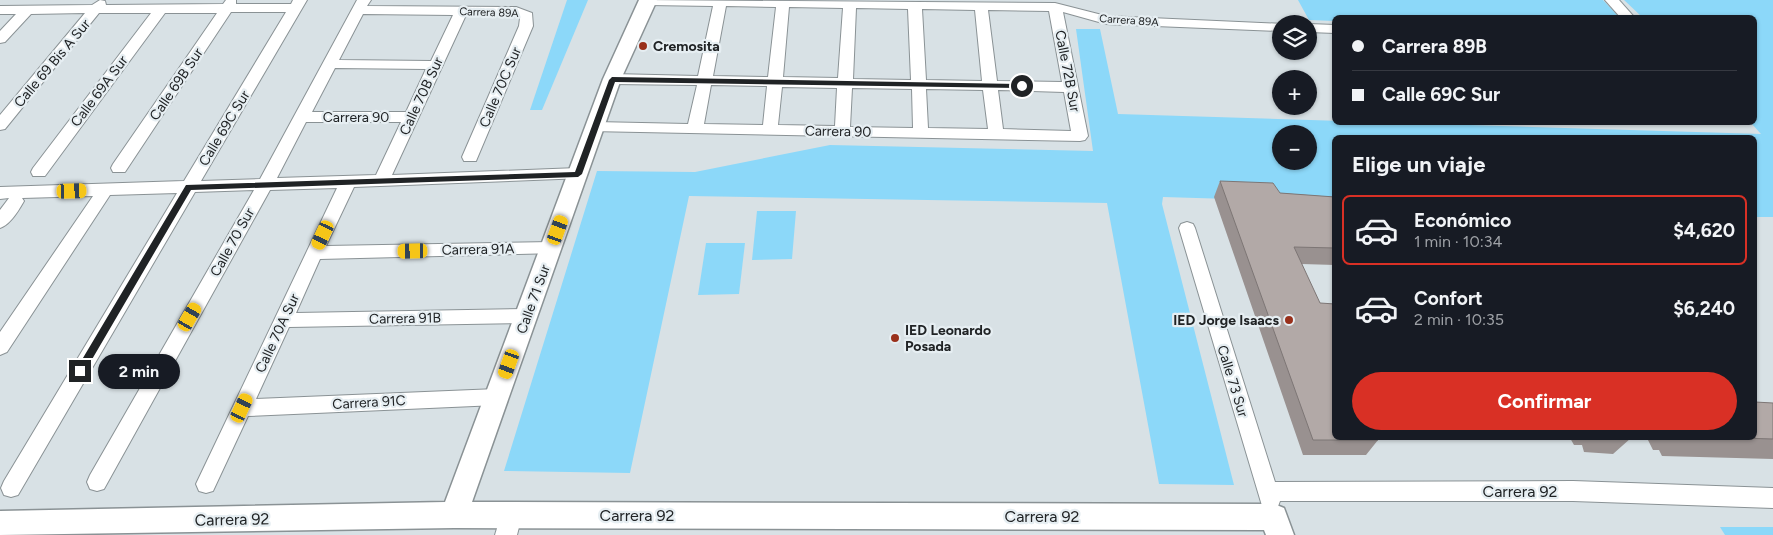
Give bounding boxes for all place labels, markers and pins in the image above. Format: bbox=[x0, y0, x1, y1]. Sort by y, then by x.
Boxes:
place label: Cremosita bbox=[653, 38, 720, 55]
marker: Cremosita bbox=[637, 40, 649, 52]
place label: IED Jorge Isaacs bbox=[1173, 312, 1279, 329]
marker: IED Jorge Isaacs bbox=[1283, 314, 1295, 326]
place label: IED Leonardo Posada bbox=[905, 322, 991, 355]
marker: IED Leonardo Posada bbox=[889, 332, 901, 344]

